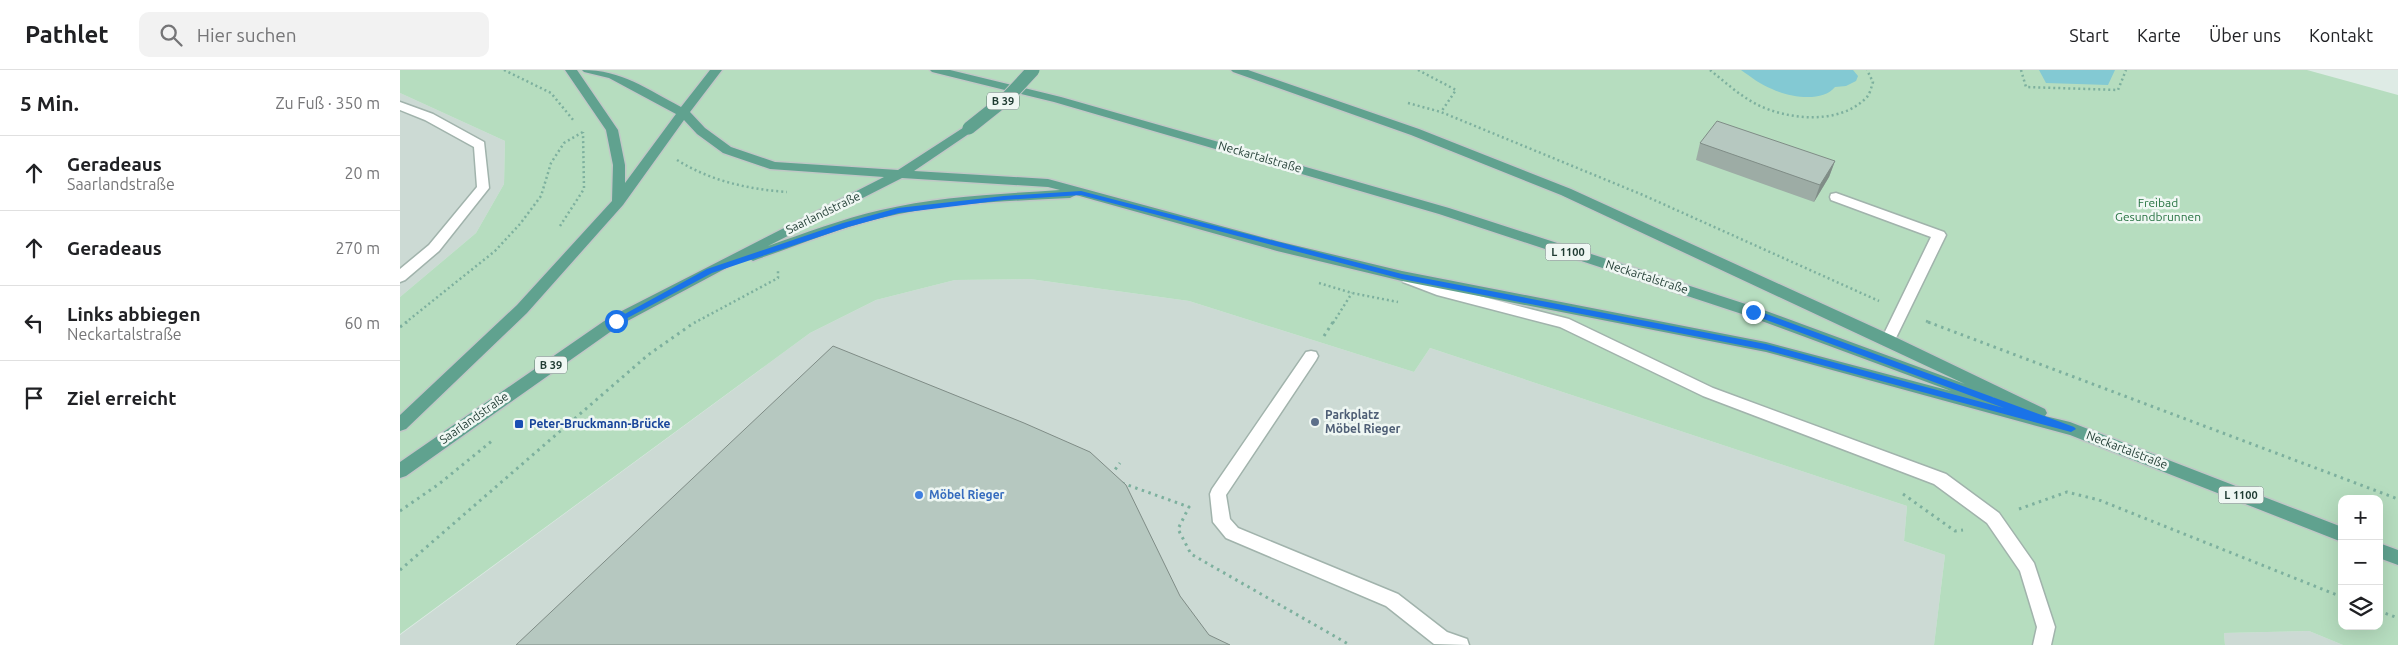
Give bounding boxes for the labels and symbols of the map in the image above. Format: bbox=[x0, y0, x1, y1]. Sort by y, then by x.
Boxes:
road number: B 39 bbox=[987, 92, 1019, 110]
street label: Neckartalstraße bbox=[1217, 138, 1303, 175]
street label: Saarlandstraße bbox=[784, 189, 862, 236]
park label: Freibad Gesundbrunnen bbox=[2115, 196, 2201, 223]
road number: L 1100 bbox=[1546, 243, 1590, 260]
street label: Neckartalstraße bbox=[1604, 257, 1690, 296]
route end bbox=[1742, 301, 1765, 324]
route start bbox=[605, 310, 628, 333]
road number: B 39 bbox=[535, 356, 567, 374]
street label: Saarlandstraße bbox=[437, 389, 511, 446]
place label: Parkplatz Möbel Rieger bbox=[1325, 408, 1401, 435]
marker: Parkplatz Möbel Rieger bbox=[1309, 416, 1321, 428]
place label: Peter-Bruckmann-Brücke bbox=[529, 417, 671, 430]
marker: Peter-Bruckmann-Brücke bbox=[513, 418, 525, 430]
street label: Neckartalstraße bbox=[2085, 428, 2170, 471]
road number: L 1100 bbox=[2218, 486, 2264, 504]
place label: Möbel Rieger bbox=[929, 488, 1005, 501]
marker: Möbel Rieger bbox=[913, 489, 925, 501]

